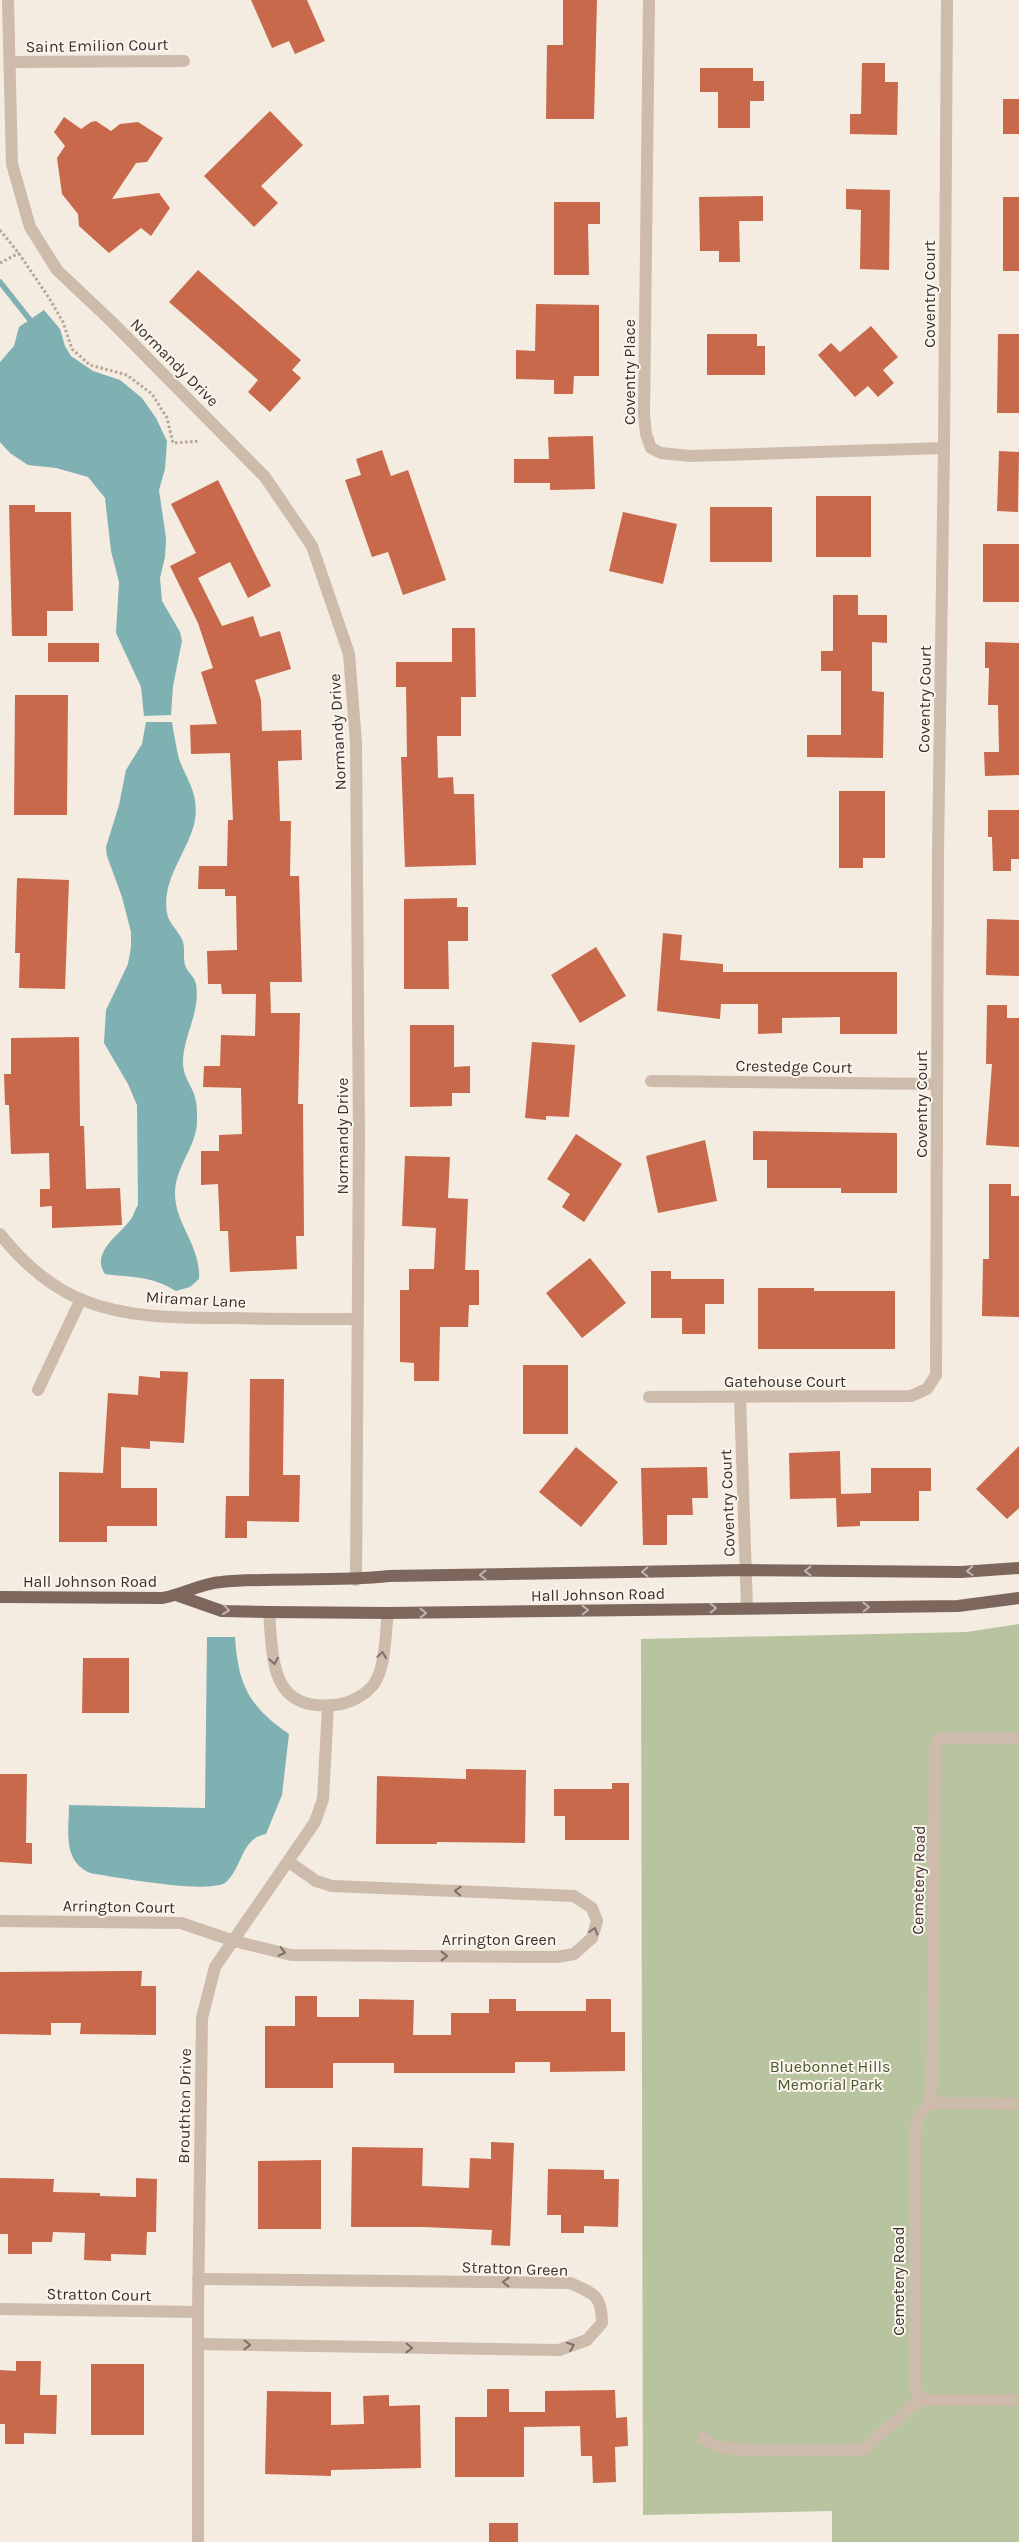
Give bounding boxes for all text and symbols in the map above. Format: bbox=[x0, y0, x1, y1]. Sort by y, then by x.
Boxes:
street label: Saint Emilion Court bbox=[25, 35, 169, 56]
street label: Coventry Court bbox=[920, 240, 939, 348]
street label: Normandy Drive bbox=[127, 314, 223, 410]
street label: Coventry Place bbox=[620, 319, 639, 425]
street label: Coventry Court bbox=[914, 645, 935, 753]
street label: Normandy Drive bbox=[325, 673, 350, 791]
street label: Coventry Court bbox=[912, 1050, 931, 1158]
street label: Crestedge Court bbox=[735, 1056, 853, 1077]
street label: Normandy Drive bbox=[333, 1078, 352, 1195]
street label: Miramar Lane bbox=[145, 1287, 247, 1312]
street label: Gatehouse Court bbox=[724, 1372, 846, 1391]
street label: Coventry Court bbox=[716, 1449, 739, 1557]
one-way arrow bbox=[966, 1565, 974, 1576]
one-way arrow bbox=[804, 1566, 812, 1576]
one-way arrow bbox=[641, 1567, 649, 1577]
one-way arrow bbox=[479, 1570, 486, 1580]
street label: Hall Johnson Road bbox=[23, 1572, 157, 1591]
street label: Hall Johnson Road bbox=[531, 1584, 665, 1605]
one-way arrow bbox=[862, 1602, 870, 1612]
one-way arrow bbox=[710, 1603, 718, 1613]
one-way arrow bbox=[222, 1604, 230, 1615]
one-way arrow bbox=[582, 1605, 590, 1615]
one-way arrow bbox=[420, 1608, 427, 1618]
one-way arrow bbox=[376, 1651, 387, 1659]
one-way arrow bbox=[268, 1656, 278, 1665]
street label: Cemetery Road bbox=[908, 1825, 929, 1935]
one-way arrow bbox=[454, 1886, 462, 1896]
street label: Arrington Court bbox=[63, 1896, 175, 1917]
one-way arrow bbox=[589, 1927, 599, 1935]
street label: Arrington Green bbox=[442, 1930, 556, 1949]
one-way arrow bbox=[277, 1946, 286, 1957]
one-way arrow bbox=[440, 1951, 448, 1961]
street label: Brouthton Drive bbox=[174, 2048, 195, 2164]
park label: Bluebonnet Hills Memorial Park bbox=[770, 2057, 890, 2094]
street label: Cemetery Road bbox=[889, 2226, 908, 2336]
street label: Stratton Green bbox=[461, 2257, 569, 2280]
one-way arrow bbox=[502, 2277, 510, 2288]
street label: Stratton Court bbox=[47, 2284, 151, 2305]
one-way arrow bbox=[243, 2339, 251, 2350]
one-way arrow bbox=[405, 2342, 413, 2353]
one-way arrow bbox=[566, 2342, 575, 2352]

